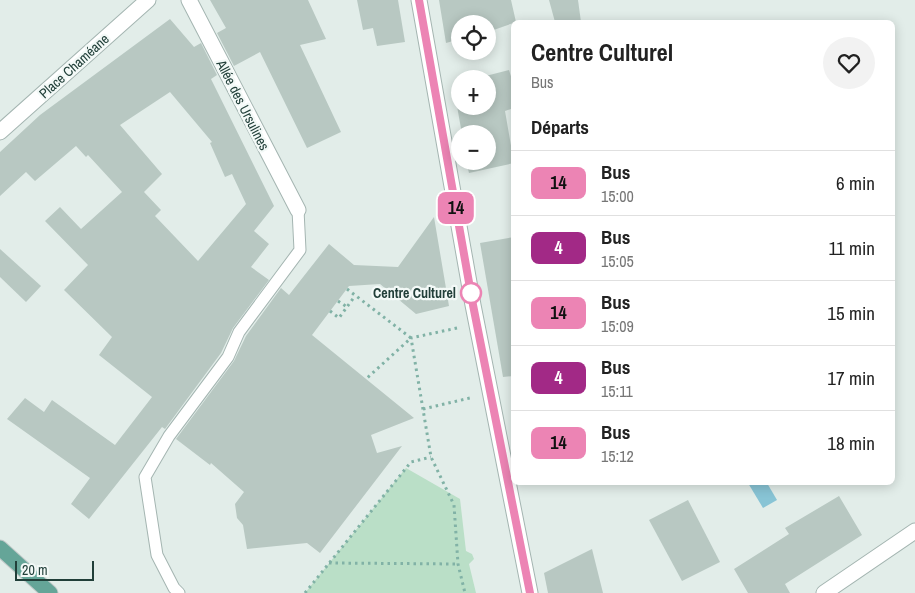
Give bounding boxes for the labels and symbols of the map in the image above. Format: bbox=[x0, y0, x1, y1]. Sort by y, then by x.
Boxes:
street label: Place Chaméane bbox=[35, 30, 113, 102]
street label: Allée des Ursulines bbox=[212, 56, 274, 153]
line badge: 14 bbox=[434, 192, 478, 224]
marker: Centre Culturel bbox=[460, 282, 482, 304]
place label: Centre Culturel bbox=[373, 284, 456, 302]
scale bar bbox=[15, 558, 94, 581]

